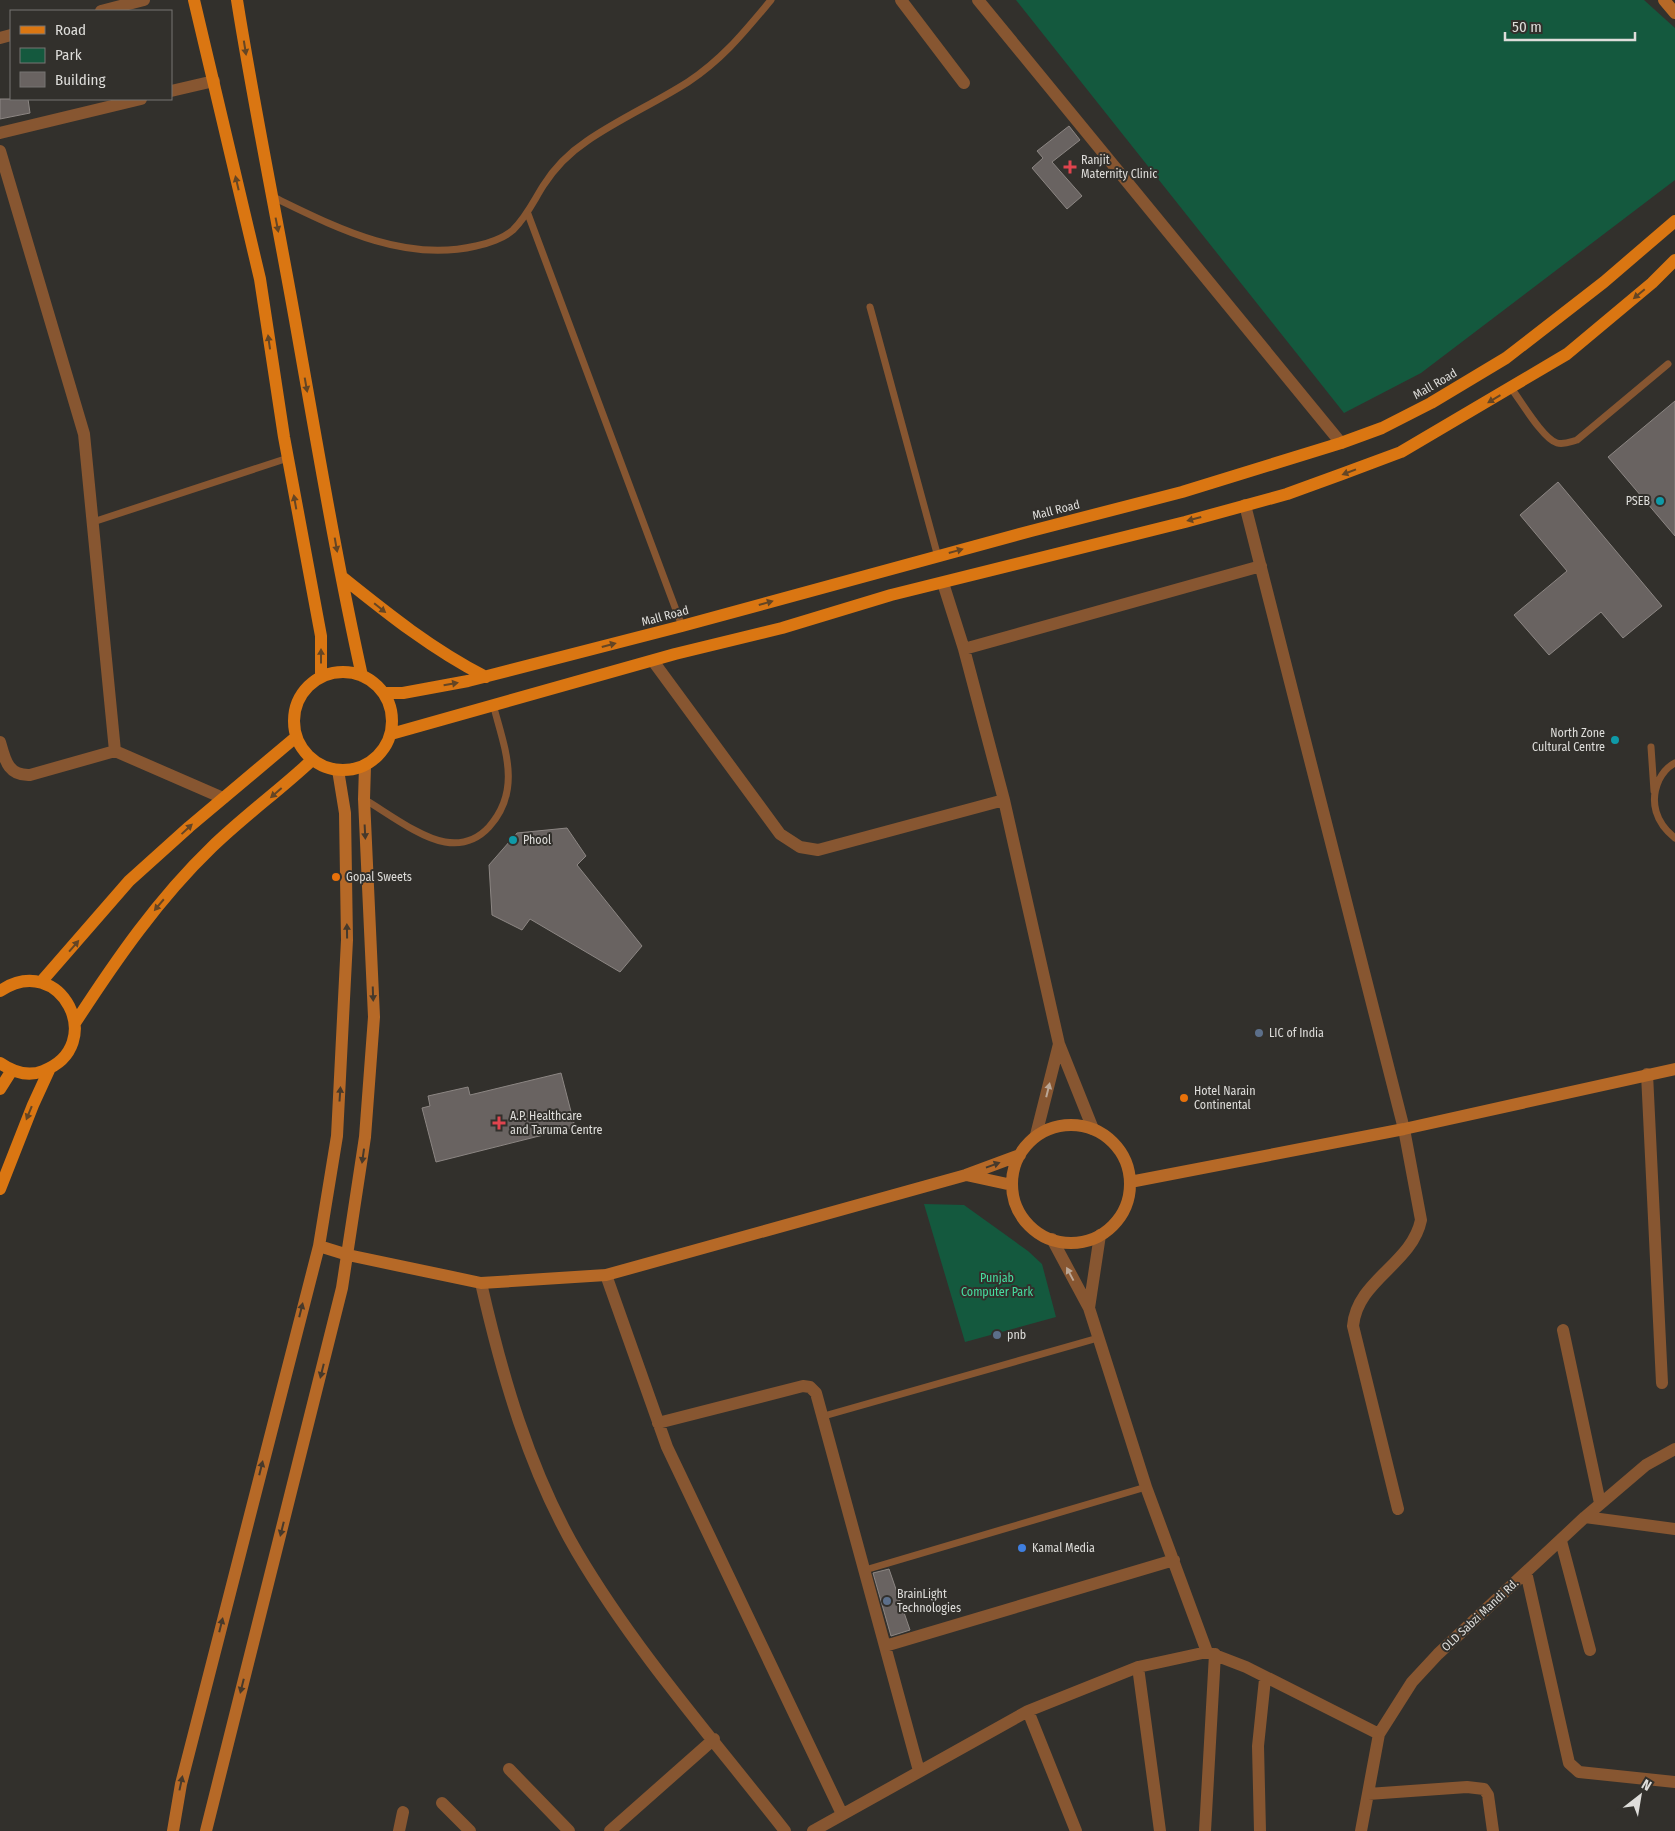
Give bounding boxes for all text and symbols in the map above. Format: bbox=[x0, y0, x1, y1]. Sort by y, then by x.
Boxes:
legend bbox=[10, 10, 172, 100]
scale bar bbox=[1505, 10, 1635, 42]
text: 50 m bbox=[1512, 18, 1542, 36]
text: Road bbox=[55, 21, 86, 39]
one-way arrow bbox=[241, 41, 249, 57]
text: Park bbox=[55, 46, 82, 64]
text: Building bbox=[55, 71, 106, 89]
place label: Ranjit Maternity Clinic bbox=[1081, 153, 1157, 181]
marker: Ranjit Maternity Clinic bbox=[1063, 160, 1077, 174]
one-way arrow bbox=[233, 175, 241, 190]
one-way arrow bbox=[273, 218, 281, 234]
one-way arrow bbox=[1633, 288, 1646, 299]
one-way arrow bbox=[265, 333, 273, 349]
street label: Mall Road bbox=[1411, 366, 1459, 402]
one-way arrow bbox=[302, 377, 310, 393]
one-way arrow bbox=[1487, 394, 1500, 403]
one-way arrow bbox=[1341, 468, 1356, 476]
one-way arrow bbox=[291, 494, 299, 510]
place label: PSEB bbox=[1626, 494, 1650, 508]
marker: PSEB bbox=[1654, 495, 1666, 507]
street label: Mall Road bbox=[1031, 497, 1081, 523]
one-way arrow bbox=[1186, 516, 1201, 524]
one-way arrow bbox=[333, 537, 341, 553]
one-way arrow bbox=[949, 547, 964, 555]
one-way arrow bbox=[758, 598, 773, 606]
one-way arrow bbox=[373, 602, 386, 613]
street label: Mall Road bbox=[640, 603, 690, 629]
one-way arrow bbox=[602, 641, 617, 649]
one-way arrow bbox=[317, 648, 325, 664]
one-way arrow bbox=[444, 680, 460, 688]
place label: North Zone Cultural Centre bbox=[1532, 726, 1605, 754]
marker: North Zone Cultural Centre bbox=[1609, 734, 1621, 746]
one-way arrow bbox=[270, 787, 283, 798]
one-way arrow bbox=[180, 824, 192, 836]
one-way arrow bbox=[362, 824, 370, 840]
place label: Phool bbox=[523, 833, 551, 847]
marker: Phool bbox=[507, 834, 519, 846]
place label: Gopal Sweets bbox=[346, 870, 412, 884]
marker: Gopal Sweets bbox=[330, 871, 342, 883]
one-way arrow bbox=[153, 898, 165, 910]
one-way arrow bbox=[343, 923, 351, 939]
one-way arrow bbox=[68, 939, 79, 952]
one-way arrow bbox=[369, 986, 377, 1002]
place label: LIC of India bbox=[1269, 1026, 1324, 1040]
marker: LIC of India bbox=[1253, 1027, 1265, 1039]
one-way arrow bbox=[1044, 1082, 1052, 1097]
place label: Hotel Narain Continental bbox=[1194, 1084, 1255, 1112]
one-way arrow bbox=[336, 1086, 344, 1102]
marker: Hotel Narain Continental bbox=[1178, 1092, 1190, 1104]
one-way arrow bbox=[25, 1105, 33, 1120]
place label: A.P. Healthcare and Taruma Centre bbox=[510, 1109, 603, 1137]
marker: A.P. Healthcare and Taruma Centre bbox=[492, 1116, 506, 1130]
one-way arrow bbox=[358, 1148, 366, 1164]
one-way arrow bbox=[986, 1161, 1001, 1169]
one-way arrow bbox=[1066, 1266, 1074, 1281]
park label: Punjab Computer Park bbox=[961, 1271, 1033, 1299]
one-way arrow bbox=[297, 1303, 305, 1318]
place label: pnb bbox=[1007, 1328, 1026, 1342]
marker: pnb bbox=[991, 1329, 1003, 1341]
one-way arrow bbox=[317, 1363, 325, 1378]
one-way arrow bbox=[257, 1460, 265, 1475]
one-way arrow bbox=[278, 1521, 286, 1536]
place label: Kamal Media bbox=[1032, 1541, 1095, 1555]
marker: Kamal Media bbox=[1016, 1542, 1028, 1554]
street label: OLD Sabzi Mandi Rd. bbox=[1439, 1576, 1522, 1654]
place label: BrainLight Technologies bbox=[897, 1587, 961, 1615]
marker: BrainLight Technologies bbox=[881, 1595, 893, 1607]
one-way arrow bbox=[217, 1618, 225, 1633]
one-way arrow bbox=[238, 1679, 246, 1694]
north arrow bbox=[1615, 1771, 1665, 1821]
one-way arrow bbox=[178, 1775, 186, 1791]
text: N bbox=[1638, 1776, 1654, 1795]

